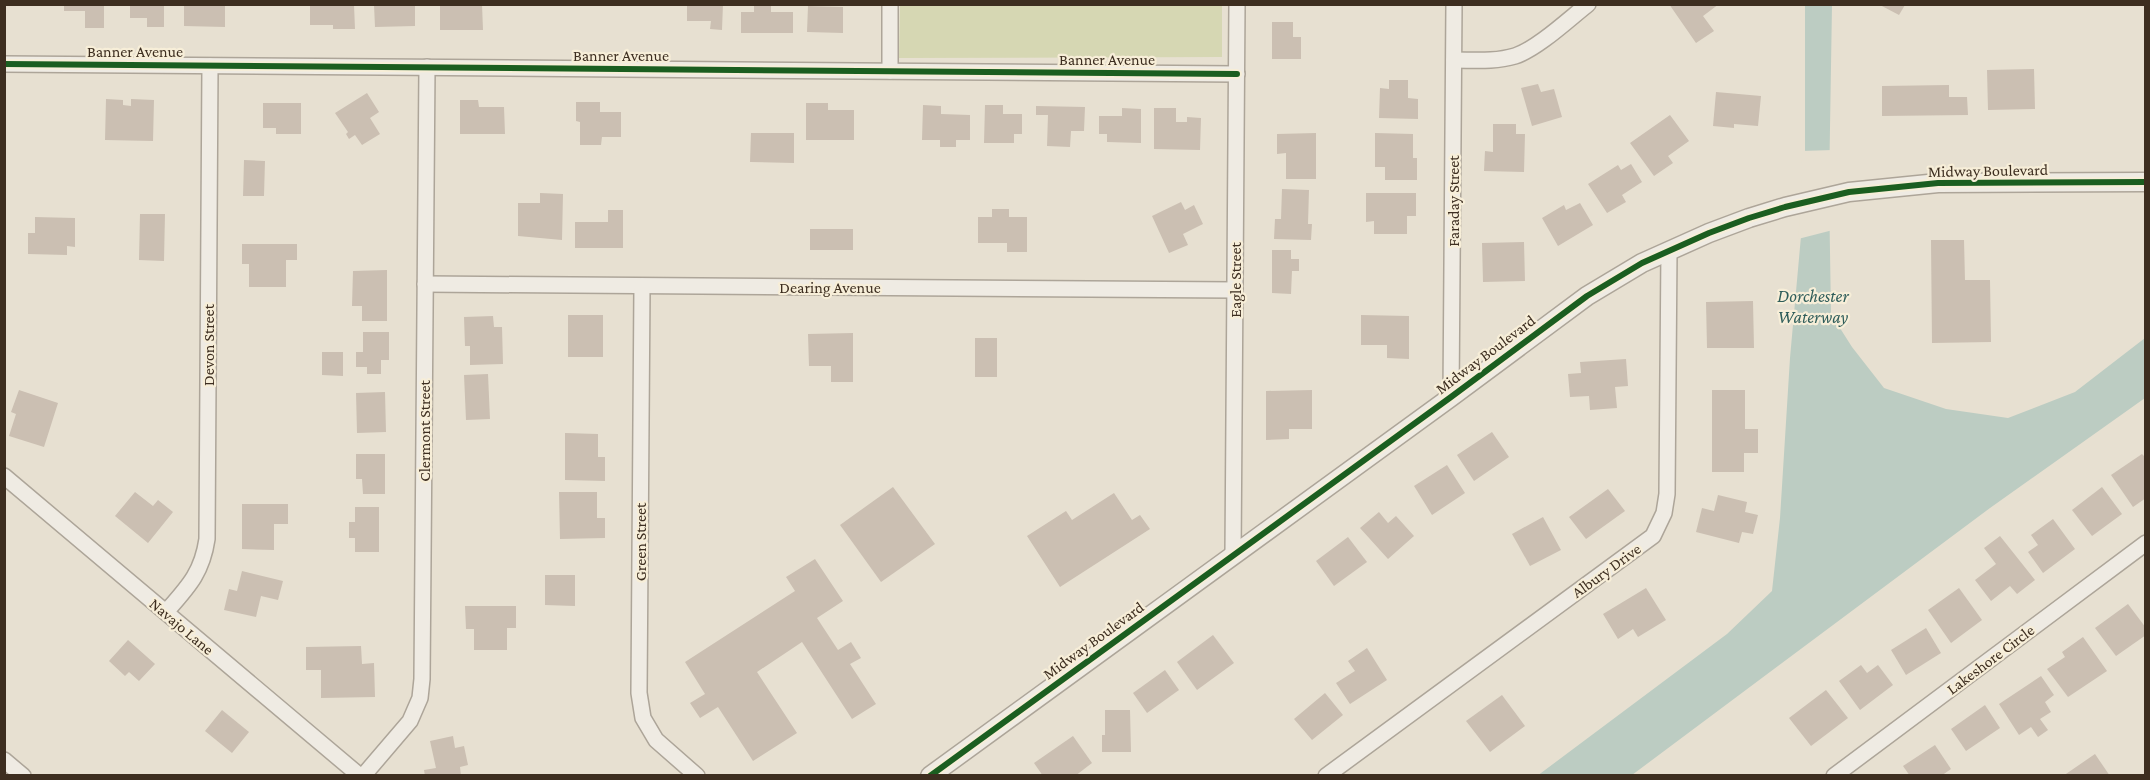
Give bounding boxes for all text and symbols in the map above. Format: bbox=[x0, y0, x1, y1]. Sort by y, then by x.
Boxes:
street label: Banner Avenue bbox=[87, 43, 183, 60]
street label: Banner Avenue bbox=[573, 47, 669, 64]
street label: Banner Avenue bbox=[1059, 51, 1155, 68]
street label: Faraday Street bbox=[1445, 155, 1463, 247]
street label: Midway Boulevard bbox=[1928, 161, 2049, 181]
street label: Eagle Street bbox=[1227, 242, 1245, 318]
street label: Dearing Avenue bbox=[779, 279, 881, 297]
water label: Dorchester Waterway bbox=[1777, 286, 1849, 327]
street label: Devon Street bbox=[200, 303, 217, 386]
street label: Midway Boulevard bbox=[1432, 311, 1539, 398]
street label: Clermont Street bbox=[416, 380, 433, 482]
street label: Green Street bbox=[632, 502, 649, 581]
street label: Albury Drive bbox=[1569, 540, 1645, 602]
street label: Navajo Lane bbox=[146, 595, 217, 659]
street label: Midway Boulevard bbox=[1040, 598, 1148, 683]
street label: Lakeshore Circle bbox=[1943, 621, 2037, 698]

